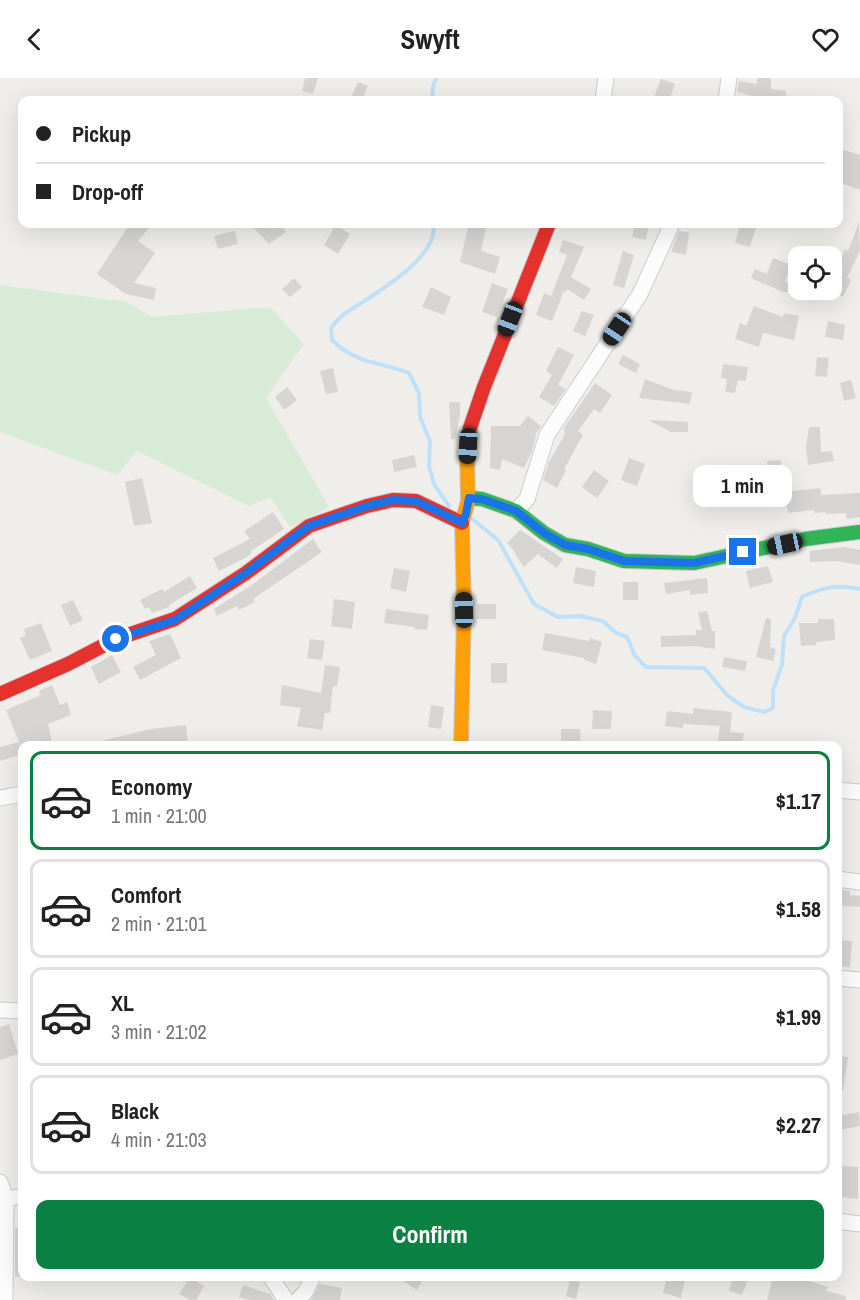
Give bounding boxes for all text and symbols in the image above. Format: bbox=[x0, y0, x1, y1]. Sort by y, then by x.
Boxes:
text: Swyft bbox=[400, 21, 460, 57]
icon: back bbox=[18, 23, 51, 56]
icon: heart bbox=[809, 23, 842, 56]
text: Pickup bbox=[72, 119, 131, 149]
text: Drop-off bbox=[72, 177, 143, 207]
map controls bbox=[788, 246, 842, 300]
button: locate bbox=[788, 246, 842, 300]
car bbox=[495, 299, 525, 339]
car bbox=[599, 309, 635, 349]
car bbox=[458, 428, 478, 464]
callout: 1 min bbox=[694, 465, 792, 507]
text: 1 min bbox=[721, 472, 764, 499]
car bbox=[766, 531, 804, 557]
route end bbox=[729, 538, 756, 565]
car bbox=[455, 592, 473, 628]
route start bbox=[102, 625, 129, 652]
text: Economy bbox=[111, 772, 192, 802]
icon: car bbox=[39, 774, 93, 828]
text: $1.17 bbox=[776, 786, 821, 816]
text: 1 min · 21:00 bbox=[111, 802, 207, 829]
text: Comfort bbox=[111, 880, 181, 910]
icon: car bbox=[39, 882, 93, 936]
text: $1.58 bbox=[776, 894, 821, 924]
text: 2 min · 21:01 bbox=[111, 910, 207, 937]
text: XL bbox=[111, 988, 134, 1018]
icon: car bbox=[39, 990, 93, 1044]
text: $1.99 bbox=[776, 1002, 821, 1032]
text: 3 min · 21:02 bbox=[111, 1018, 207, 1045]
text: Black bbox=[111, 1096, 159, 1126]
icon: car bbox=[39, 1098, 93, 1152]
text: $2.27 bbox=[776, 1110, 821, 1140]
text: 4 min · 21:03 bbox=[111, 1126, 207, 1153]
button: Confirm bbox=[36, 1200, 824, 1269]

